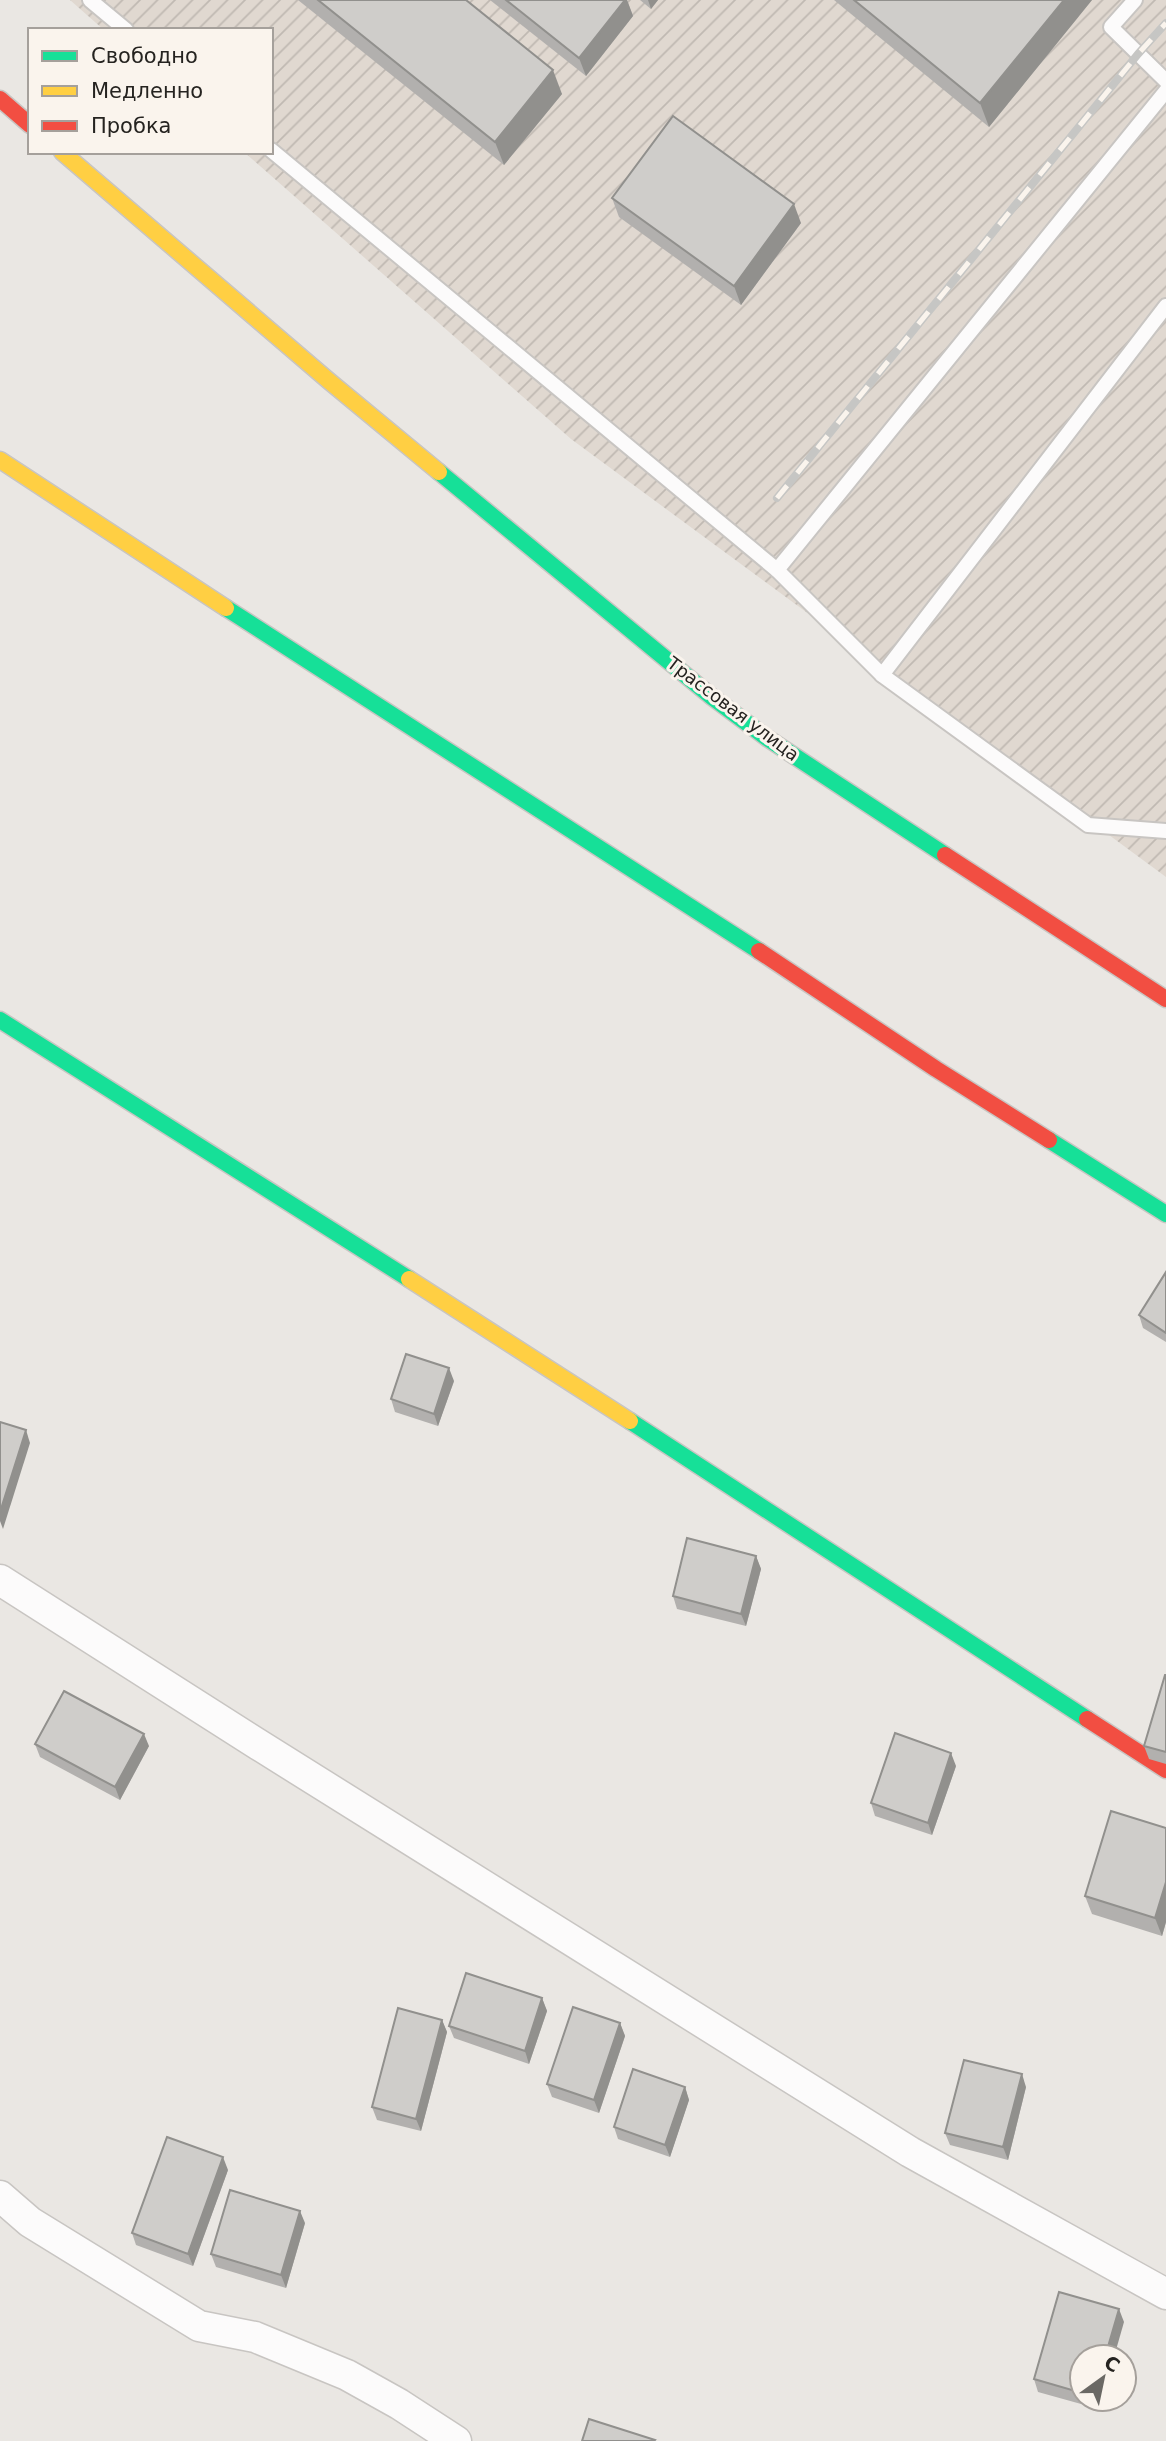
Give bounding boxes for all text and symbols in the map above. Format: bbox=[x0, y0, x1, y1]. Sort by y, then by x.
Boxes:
legend bbox=[28, 28, 273, 154]
text: Свободно bbox=[91, 44, 198, 68]
text: Медленно bbox=[91, 79, 203, 103]
text: Пробка bbox=[91, 114, 171, 138]
street label: Трассовая улица bbox=[662, 652, 803, 765]
north arrow bbox=[1068, 2343, 1138, 2413]
text: С bbox=[1100, 2351, 1124, 2377]

